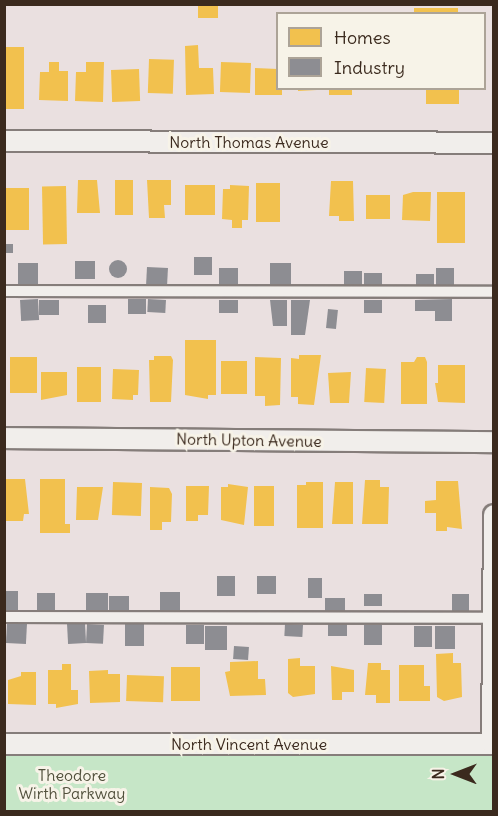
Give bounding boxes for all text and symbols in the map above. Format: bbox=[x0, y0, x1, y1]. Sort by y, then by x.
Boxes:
legend bbox=[276, 12, 486, 90]
text: Homes bbox=[334, 26, 391, 49]
text: Industry bbox=[334, 56, 405, 79]
street label: North Thomas Avenue bbox=[169, 132, 329, 152]
street label: North Upton Avenue bbox=[176, 429, 322, 451]
street label: North Vincent Avenue bbox=[171, 734, 327, 754]
north arrow bbox=[426, 744, 486, 804]
park label: Theodore Wirth Parkway bbox=[19, 765, 125, 803]
text: N bbox=[428, 768, 448, 780]

